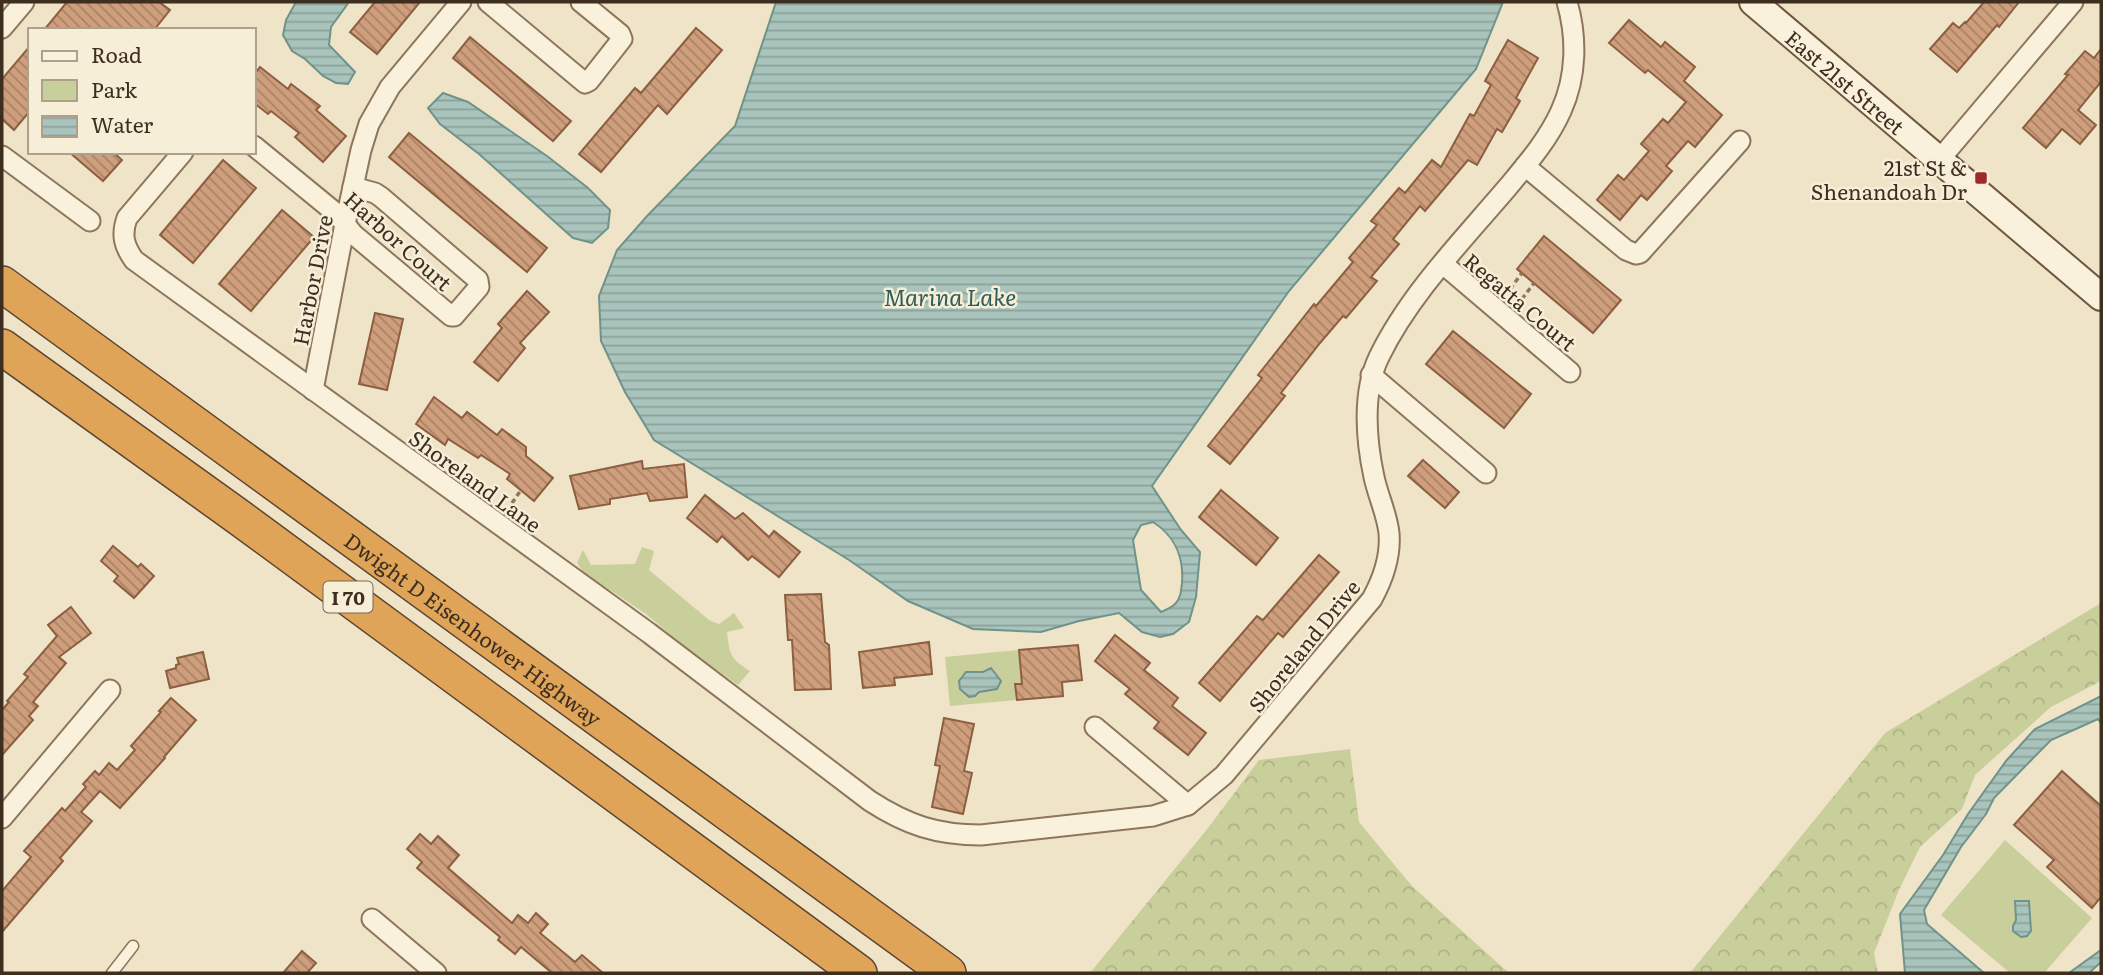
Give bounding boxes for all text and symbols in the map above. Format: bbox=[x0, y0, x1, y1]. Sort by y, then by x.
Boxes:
street label: East 21st Street bbox=[1780, 21, 1913, 141]
legend bbox=[28, 28, 256, 154]
text: Road bbox=[91, 38, 142, 69]
text: Park bbox=[91, 73, 137, 104]
text: Water bbox=[91, 108, 153, 139]
place label: 21st St & Shenandoah Dr bbox=[1811, 151, 1967, 206]
marker: 21st St & Shenandoah Dr bbox=[1973, 170, 1989, 186]
street label: Harbor Court bbox=[338, 183, 460, 297]
street label: Harbor Drive bbox=[283, 212, 339, 348]
street label: Regatta Court bbox=[1458, 245, 1584, 358]
water label: Marina Lake bbox=[884, 279, 1016, 313]
street label: Shoreland Lane bbox=[403, 421, 549, 539]
street label: Dwight D Eisenhower Highway bbox=[339, 524, 610, 733]
street label: Shoreland Drive bbox=[1240, 572, 1366, 718]
road number: I 70 bbox=[324, 582, 372, 612]

